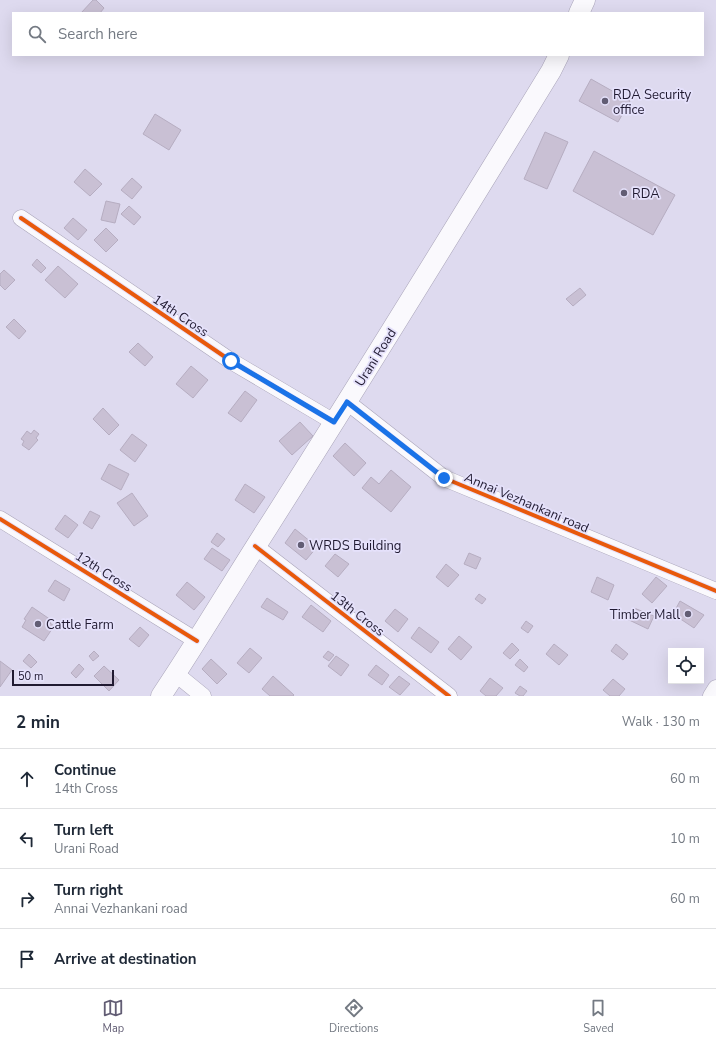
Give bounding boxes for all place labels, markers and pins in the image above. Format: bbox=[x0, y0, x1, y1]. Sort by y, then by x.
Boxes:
place label: RDA Security office bbox=[613, 86, 692, 119]
marker: RDA Security office bbox=[600, 96, 610, 106]
place label: RDA bbox=[632, 185, 660, 203]
marker: RDA bbox=[619, 188, 629, 198]
place label: WRDS Building bbox=[309, 537, 401, 555]
marker: WRDS Building bbox=[296, 540, 306, 550]
place label: Timber Mall bbox=[610, 606, 680, 624]
marker: Timber Mall bbox=[683, 609, 693, 619]
place label: Cattle Farm bbox=[46, 616, 114, 634]
marker: Cattle Farm bbox=[33, 619, 43, 629]

